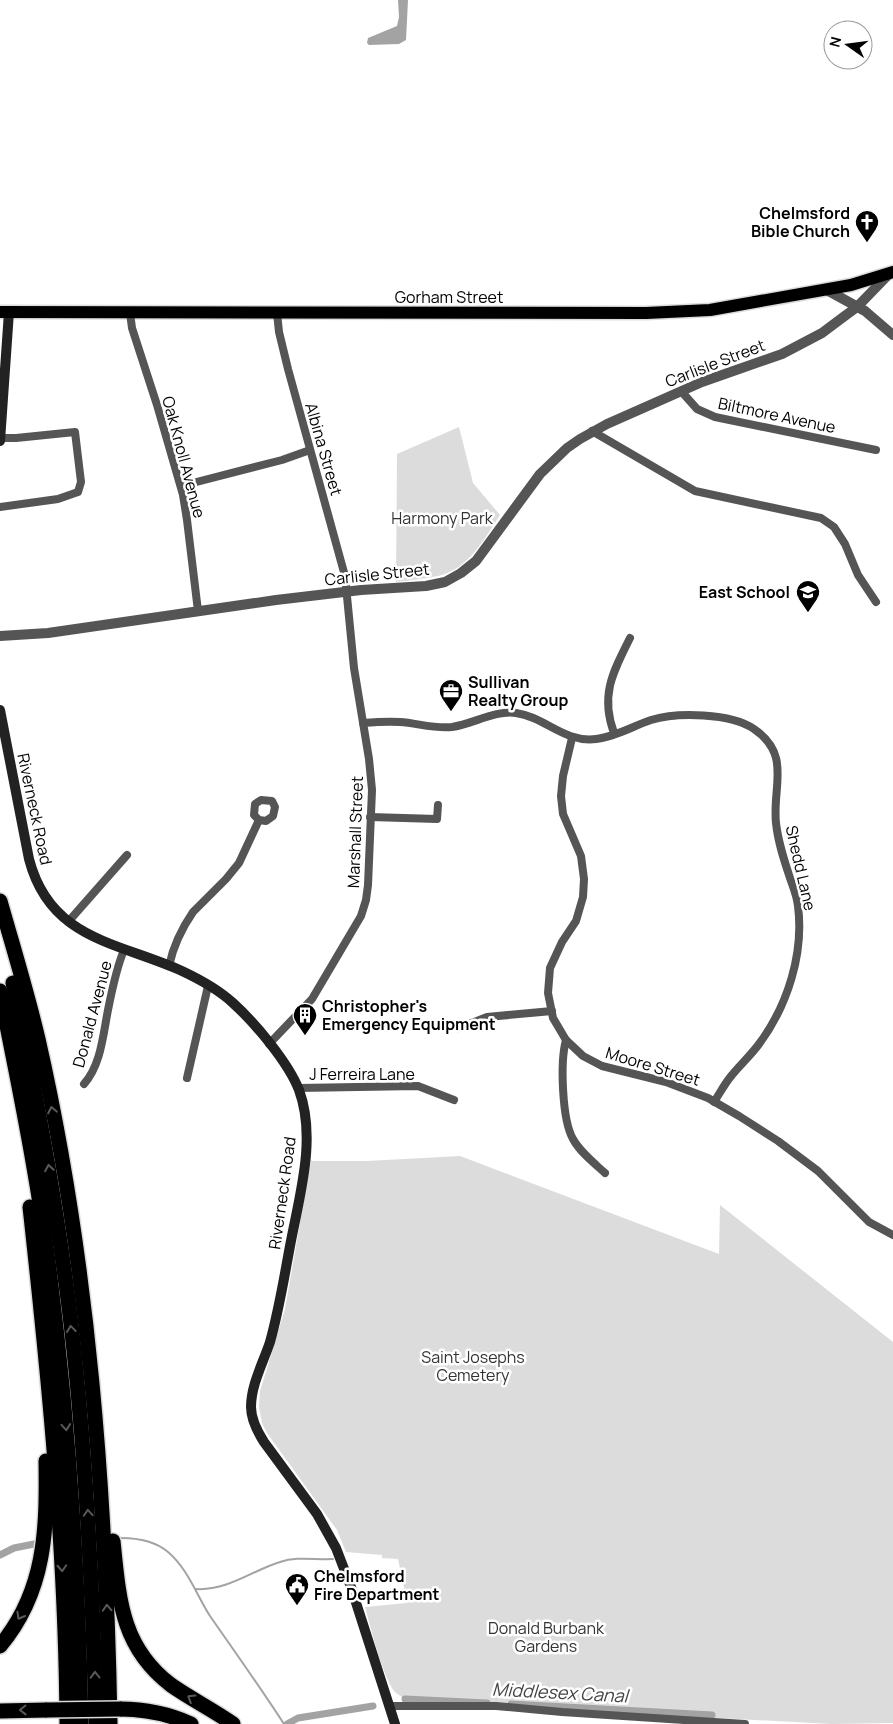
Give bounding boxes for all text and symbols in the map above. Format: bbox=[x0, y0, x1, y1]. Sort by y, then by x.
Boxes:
north arrow bbox=[823, 20, 873, 70]
text: N bbox=[824, 35, 845, 49]
place label: Chelmsford Bible Church bbox=[751, 202, 850, 242]
church icon: Chelmsford Bible Church bbox=[854, 209, 880, 243]
street label: Gorham Street bbox=[395, 286, 503, 308]
street label: Carlisle Street bbox=[662, 334, 768, 392]
street label: Biltmore Avenue bbox=[716, 392, 838, 438]
street label: Oak Knoll Avenue bbox=[157, 394, 211, 520]
street label: Albina Street bbox=[300, 400, 348, 498]
park label: Harmony Park bbox=[391, 507, 494, 529]
street label: Carlisle Street bbox=[324, 558, 430, 590]
school or university icon: East School bbox=[795, 579, 821, 613]
place label: East School bbox=[699, 581, 790, 603]
place label: Sullivan Realty Group bbox=[468, 671, 568, 711]
office icon: Sullivan Realty Group bbox=[438, 678, 464, 712]
street label: Riverneck Road bbox=[12, 751, 58, 867]
street label: Marshall Street bbox=[342, 776, 368, 888]
street label: Shedd Lane bbox=[781, 823, 821, 913]
street label: Donald Avenue bbox=[67, 958, 117, 1070]
place label: Christopher's Emergency Equipment bbox=[322, 995, 496, 1035]
building icon: Christopher's Emergency Equipment bbox=[292, 1002, 318, 1036]
street label: Moore Street bbox=[603, 1041, 703, 1091]
street label: J Ferreira Lane bbox=[309, 1063, 415, 1085]
one-way arrow bbox=[48, 1105, 58, 1114]
street label: Riverneck Road bbox=[263, 1135, 301, 1251]
one-way arrow bbox=[44, 1164, 54, 1172]
one-way arrow bbox=[66, 1325, 77, 1333]
park label: Saint Josephs Cemetery bbox=[421, 1346, 525, 1386]
one-way arrow bbox=[60, 1423, 71, 1431]
one-way arrow bbox=[82, 1509, 93, 1517]
one-way arrow bbox=[57, 1564, 68, 1572]
place label: Chelmsford Fire Department bbox=[314, 1565, 440, 1605]
public building icon: Chelmsford Fire Department bbox=[284, 1572, 310, 1606]
one-way arrow bbox=[101, 1604, 112, 1612]
one-way arrow bbox=[17, 1611, 27, 1620]
park label: Donald Burbank Gardens bbox=[488, 1617, 605, 1657]
one-way arrow bbox=[90, 1671, 100, 1679]
water label: Middlesex Canal bbox=[492, 1676, 631, 1708]
one-way arrow bbox=[188, 1695, 197, 1704]
one-way arrow bbox=[19, 1705, 27, 1716]

